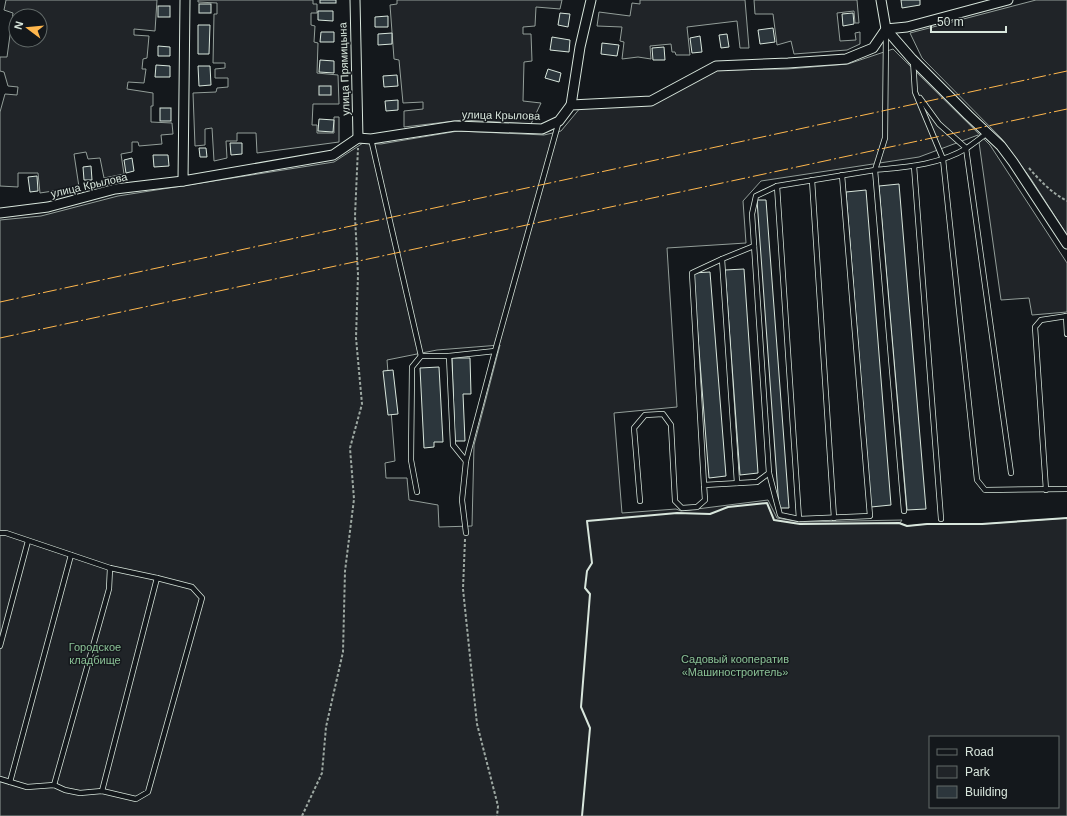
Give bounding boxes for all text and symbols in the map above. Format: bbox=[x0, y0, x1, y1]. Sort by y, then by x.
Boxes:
north arrow bbox=[8, 8, 48, 48]
scale bar bbox=[931, 8, 1006, 34]
text: 50 m bbox=[937, 15, 964, 29]
text: N bbox=[12, 20, 25, 31]
street label: улица Прямицына bbox=[336, 21, 352, 116]
street label: улица Крылова bbox=[462, 108, 541, 122]
street label: улица Крылова bbox=[50, 170, 129, 200]
park label: Городское кладбище bbox=[69, 641, 121, 666]
park label: Садовый кооператив «Машиностроитель» bbox=[681, 653, 789, 678]
legend bbox=[929, 736, 1059, 808]
text: Road bbox=[965, 745, 994, 759]
text: Park bbox=[965, 765, 991, 779]
text: Building bbox=[965, 785, 1008, 799]

